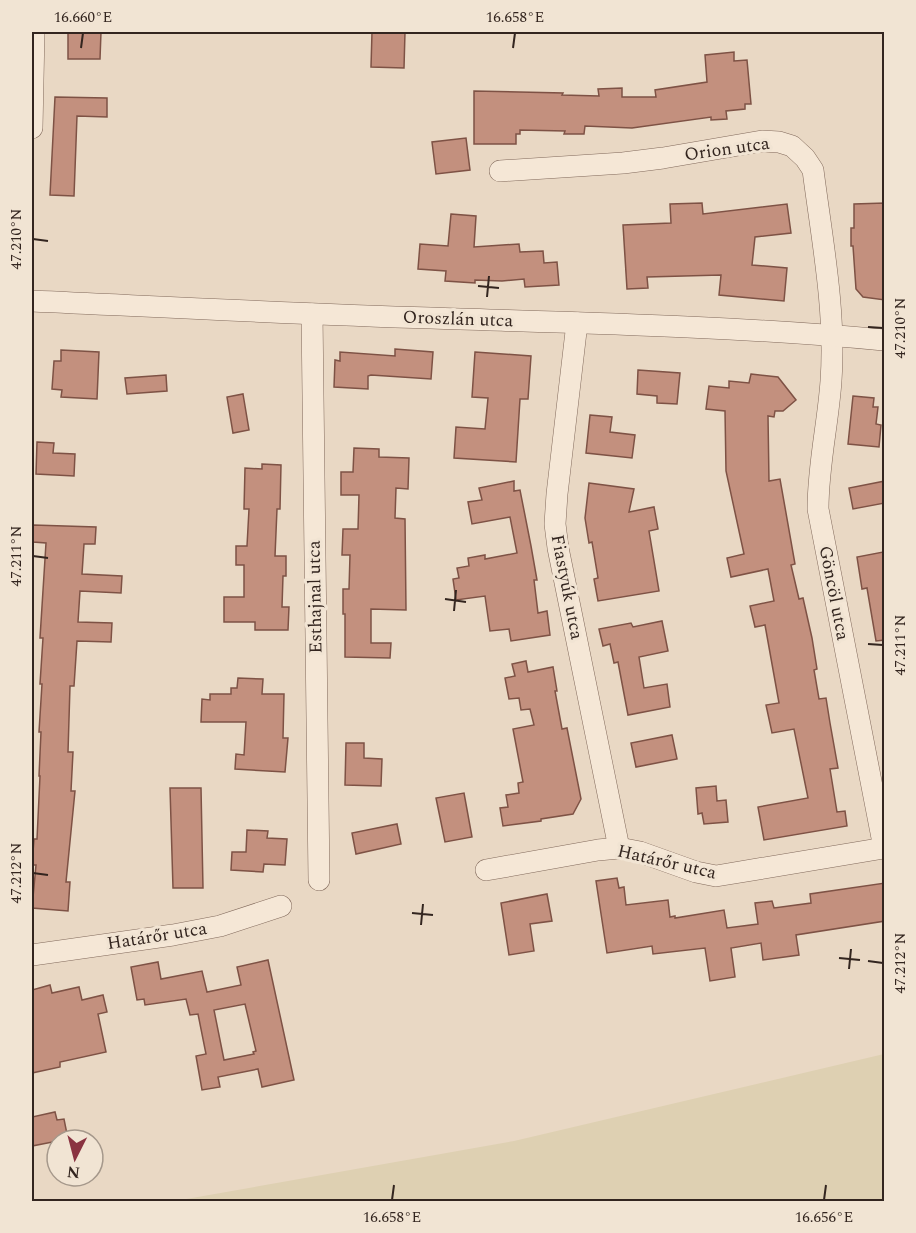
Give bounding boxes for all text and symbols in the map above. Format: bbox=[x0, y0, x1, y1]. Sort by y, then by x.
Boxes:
text: 16.660°E bbox=[54, 6, 112, 29]
text: 16.658°E bbox=[486, 6, 544, 29]
street label: Orion utca bbox=[683, 130, 772, 168]
text: 47.210°N bbox=[5, 209, 28, 269]
text: 47.210°N bbox=[889, 298, 912, 358]
street label: Oroszlán utca bbox=[402, 304, 514, 334]
text: 47.211°N bbox=[5, 526, 28, 586]
street label: Fiastyúk utca bbox=[544, 532, 590, 642]
street label: Esthajnal utca bbox=[301, 540, 329, 654]
street label: Göncöl utca bbox=[812, 543, 856, 643]
text: 47.211°N bbox=[889, 615, 912, 675]
street label: Határőr utca bbox=[615, 837, 719, 887]
text: 47.212°N bbox=[5, 843, 28, 903]
street label: Határőr utca bbox=[105, 915, 209, 957]
text: 47.212°N bbox=[889, 933, 912, 993]
north arrow bbox=[45, 1128, 105, 1188]
text: N bbox=[66, 1159, 81, 1185]
text: 16.658°E bbox=[363, 1206, 421, 1229]
text: 16.656°E bbox=[795, 1206, 853, 1229]

